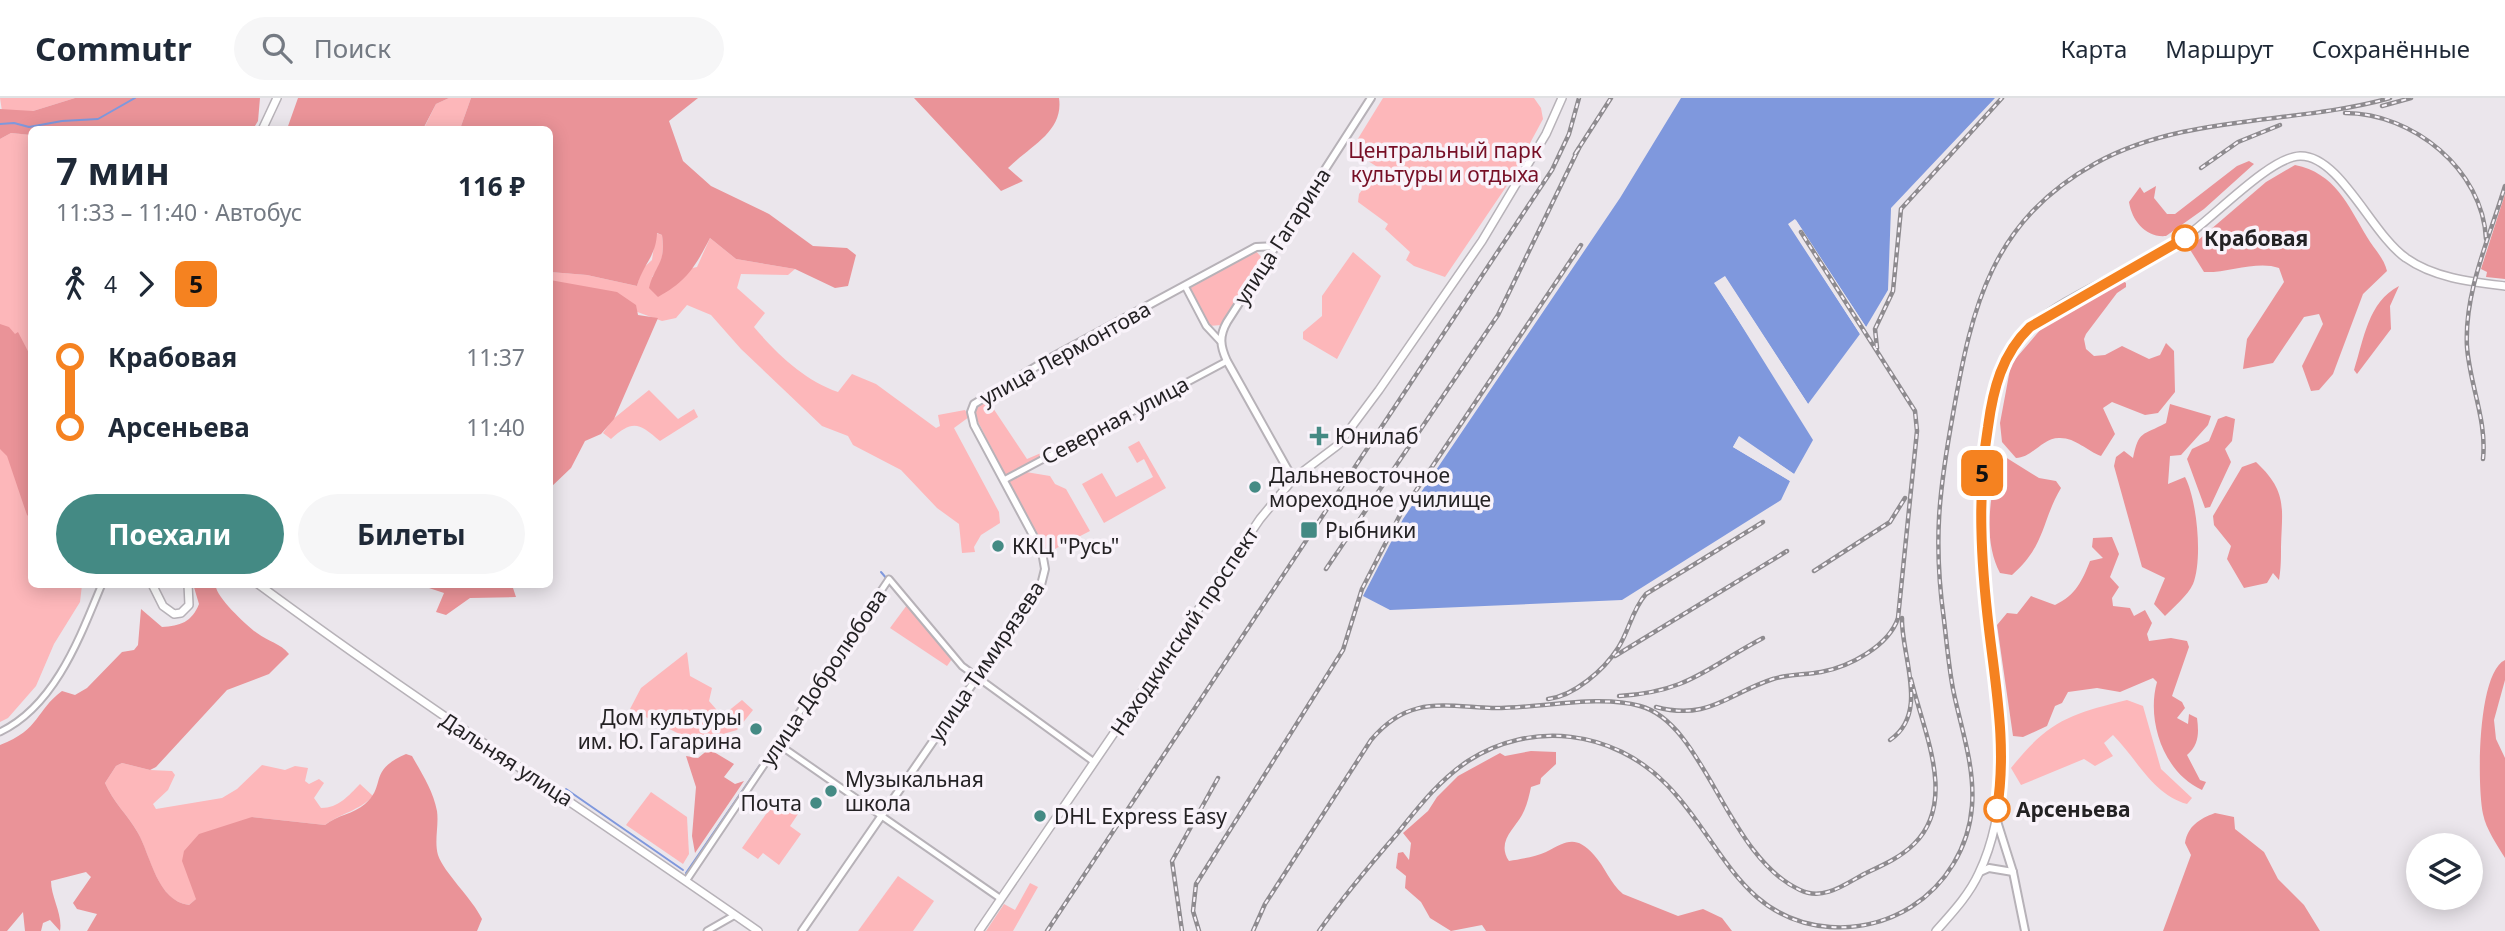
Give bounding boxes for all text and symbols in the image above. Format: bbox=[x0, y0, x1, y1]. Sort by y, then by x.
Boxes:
search box bbox=[234, 17, 724, 80]
text: Commutr bbox=[35, 26, 192, 71]
icon: search bbox=[258, 29, 296, 67]
text: Поиск bbox=[314, 30, 391, 66]
text: Карта bbox=[2060, 32, 2127, 65]
text: Маршрут bbox=[2165, 32, 2274, 65]
text: Сохранённые bbox=[2312, 32, 2470, 65]
park label: Центральный парк культуры и отдыха bbox=[1348, 136, 1542, 188]
text: 7 мин bbox=[56, 144, 170, 196]
street label: улица Гагарина bbox=[1227, 162, 1337, 310]
text: 116 ₽ bbox=[458, 168, 525, 204]
text: 11:33 – 11:40 · Автобус bbox=[56, 196, 302, 228]
place label: Крабовая bbox=[2204, 224, 2308, 252]
marker: Крабовая bbox=[2172, 225, 2198, 251]
icon: walk bbox=[56, 265, 94, 303]
icon: forward bbox=[127, 265, 165, 303]
text: 5 bbox=[189, 267, 203, 300]
text: 4 bbox=[104, 268, 117, 300]
street label: улица Лермонтова bbox=[975, 294, 1155, 412]
text: Крабовая bbox=[108, 339, 237, 375]
text: 11:37 bbox=[466, 341, 525, 373]
street label: Северная улица bbox=[1037, 369, 1193, 471]
text: Арсеньева bbox=[108, 409, 250, 445]
text: 11:40 bbox=[466, 411, 525, 443]
place label: Юнилаб bbox=[1335, 422, 1418, 450]
marker: Юнилаб bbox=[1309, 426, 1329, 446]
line badge: 5 bbox=[1959, 450, 2005, 496]
text: 5 bbox=[1975, 456, 1989, 489]
place label: Дальневосточное мореходное училище bbox=[1269, 461, 1491, 513]
marker: Дальневосточное мореходное училище bbox=[1247, 479, 1263, 495]
button: Поехали bbox=[56, 494, 284, 574]
button: Билеты bbox=[298, 494, 525, 574]
place label: Рыбники bbox=[1325, 516, 1416, 544]
marker: Рыбники bbox=[1299, 520, 1319, 540]
street label: Находкинский проспект bbox=[1104, 521, 1264, 741]
place label: ККЦ "Русь" bbox=[1012, 532, 1119, 560]
marker: ККЦ "Русь" bbox=[990, 538, 1006, 554]
street label: улица Тимирязева bbox=[922, 575, 1050, 747]
street label: улица Добролюбова bbox=[753, 583, 893, 771]
place label: Дом культуры им. Ю. Гагарина bbox=[578, 703, 742, 755]
street label: Дальняя улица bbox=[435, 706, 579, 812]
marker: Дом культуры им. Ю. Гагарина bbox=[748, 721, 764, 737]
place label: Музыкальная школа bbox=[845, 765, 984, 817]
marker: Музыкальная школа bbox=[823, 783, 839, 799]
place label: Почта bbox=[741, 789, 802, 817]
marker: Почта bbox=[808, 795, 824, 811]
place label: Арсеньева bbox=[2016, 795, 2130, 823]
marker: Арсеньева bbox=[1984, 796, 2010, 822]
place label: DHL Express Easy bbox=[1054, 802, 1227, 830]
marker: DHL Express Easy bbox=[1032, 808, 1048, 824]
map controls bbox=[2406, 833, 2483, 910]
button: layers bbox=[2406, 833, 2483, 910]

